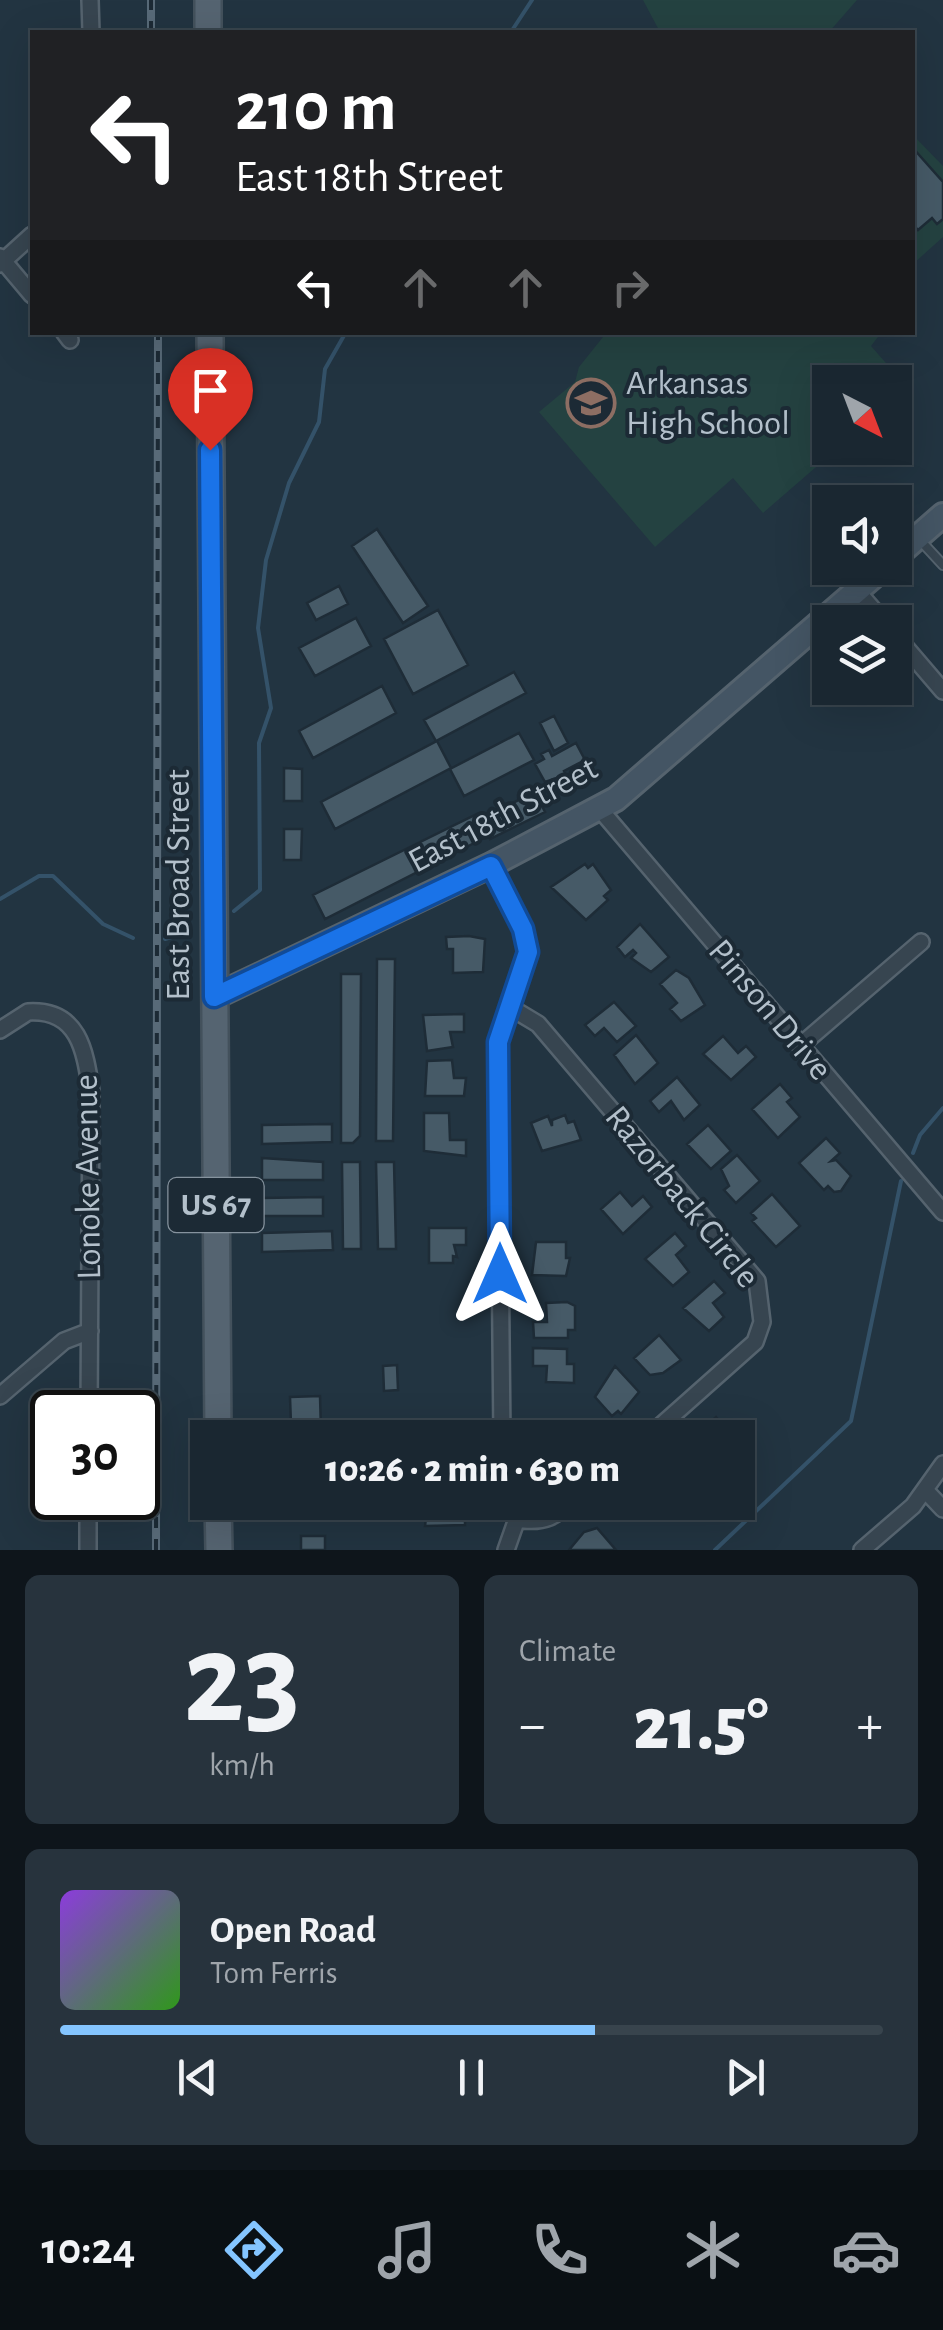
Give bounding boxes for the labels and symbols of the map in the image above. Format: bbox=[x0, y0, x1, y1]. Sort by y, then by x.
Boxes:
pin bbox=[168, 348, 253, 451]
north arrow bbox=[812, 365, 912, 465]
place label: Arkansas High School bbox=[626, 366, 790, 441]
school or university icon: Arkansas High School bbox=[565, 377, 617, 429]
street label: East 18th Street bbox=[403, 751, 603, 879]
street label: East Broad Street bbox=[161, 769, 196, 1001]
street label: Pinson Drive bbox=[702, 933, 838, 1087]
street label: Lonoke Avenue bbox=[69, 1074, 107, 1280]
street label: Razorback Circle bbox=[598, 1100, 766, 1294]
road number: US 67 bbox=[168, 1178, 264, 1232]
position arrow bbox=[448, 1222, 552, 1326]
speed limit sign: 30 bbox=[30, 1390, 160, 1520]

